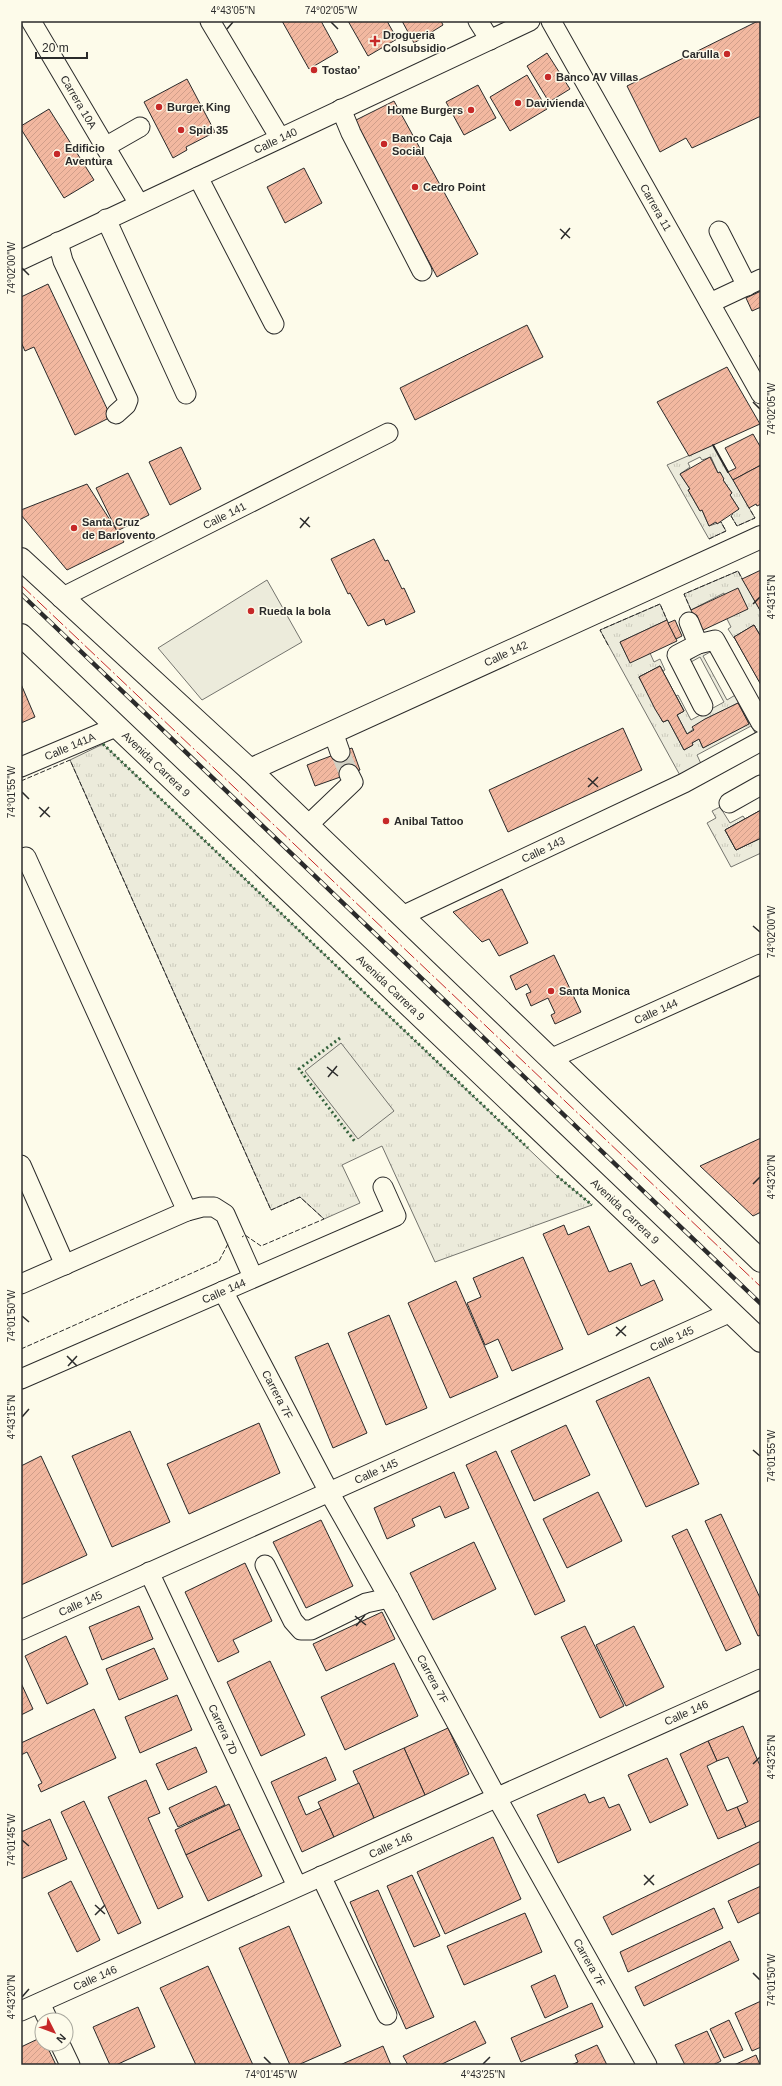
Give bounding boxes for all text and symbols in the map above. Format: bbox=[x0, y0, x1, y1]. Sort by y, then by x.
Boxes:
text: 4°43'05"N bbox=[211, 5, 255, 16]
text: 74°02'05"W bbox=[305, 5, 358, 16]
place label: Drogueria Colsubsidio bbox=[383, 29, 446, 54]
scale bar bbox=[36, 34, 87, 60]
marker: Drogueria Colsubsidio bbox=[370, 36, 380, 46]
text: 20 m bbox=[42, 41, 69, 55]
place label: Carulla bbox=[682, 48, 720, 60]
marker: Carulla bbox=[722, 49, 732, 59]
place label: Tostao’ bbox=[322, 64, 360, 76]
marker: Tostao’ bbox=[309, 65, 319, 75]
place label: Banco AV Villas bbox=[556, 71, 638, 83]
marker: Banco AV Villas bbox=[543, 72, 553, 82]
street label: Carrera 10A bbox=[58, 73, 100, 131]
place label: Davivienda bbox=[526, 97, 585, 109]
marker: Davivienda bbox=[513, 98, 523, 108]
place label: Burger King bbox=[167, 101, 231, 113]
marker: Burger King bbox=[154, 102, 164, 112]
place label: Home Burgers bbox=[387, 104, 463, 116]
marker: Home Burgers bbox=[466, 105, 476, 115]
place label: Spid 35 bbox=[189, 124, 228, 136]
marker: Spid 35 bbox=[176, 125, 186, 135]
street label: Calle 140 bbox=[252, 125, 299, 156]
place label: Banco Caja Social bbox=[392, 132, 453, 157]
marker: Banco Caja Social bbox=[379, 139, 389, 149]
place label: Edificio Aventura bbox=[65, 142, 113, 167]
marker: Edificio Aventura bbox=[52, 149, 62, 159]
place label: Cedro Point bbox=[423, 181, 486, 193]
marker: Cedro Point bbox=[410, 182, 420, 192]
street label: Carrera 11 bbox=[638, 182, 674, 233]
text: 74°02'00"W bbox=[6, 241, 17, 294]
text: 74°02'05"W bbox=[766, 382, 777, 435]
street label: Calle 141 bbox=[201, 500, 248, 531]
place label: Santa Cruz de Barlovento bbox=[82, 516, 156, 541]
marker: Santa Cruz de Barlovento bbox=[69, 523, 79, 533]
text: 4°43'15"N bbox=[766, 575, 777, 619]
place label: Rueda la bola bbox=[259, 605, 331, 617]
marker: Rueda la bola bbox=[246, 606, 256, 616]
street label: Calle 142 bbox=[482, 638, 529, 669]
street label: Avenida Carrera 9 bbox=[120, 729, 193, 799]
street label: Calle 141A bbox=[43, 730, 98, 762]
text: 74°01'55"W bbox=[6, 765, 17, 818]
place label: Anibal Tattoo bbox=[394, 815, 464, 827]
marker: Anibal Tattoo bbox=[381, 816, 391, 826]
street label: Calle 143 bbox=[519, 834, 567, 865]
text: 74°02'00"W bbox=[766, 905, 777, 958]
street label: Avenida Carrera 9 bbox=[354, 953, 427, 1023]
place label: Santa Monica bbox=[559, 985, 631, 997]
marker: Santa Monica bbox=[546, 986, 556, 996]
street label: Calle 144 bbox=[632, 996, 679, 1026]
text: 4°43'20"N bbox=[766, 1155, 777, 1199]
street label: Avenida Carrera 9 bbox=[589, 1176, 662, 1247]
street label: Calle 144 bbox=[200, 1276, 247, 1306]
text: 74°01'50"W bbox=[6, 1289, 17, 1342]
street label: Calle 145 bbox=[648, 1324, 695, 1354]
street label: Carrera 7F bbox=[260, 1368, 295, 1421]
text: 4°43'15"N bbox=[6, 1395, 17, 1439]
text: 74°01'55"W bbox=[766, 1429, 777, 1482]
street label: Calle 145 bbox=[352, 1456, 400, 1486]
street label: Calle 145 bbox=[57, 1588, 104, 1618]
street label: Carrera 7F bbox=[415, 1653, 451, 1705]
street label: Calle 146 bbox=[662, 1698, 710, 1728]
street label: Carrera 7D bbox=[206, 1702, 240, 1757]
text: 4°43'25"N bbox=[766, 1735, 777, 1779]
text: 74°01'45"W bbox=[6, 1813, 17, 1866]
street label: Calle 146 bbox=[367, 1830, 414, 1860]
street label: Carrera 7F bbox=[571, 1936, 608, 1989]
text: 74°01'50"W bbox=[766, 1953, 777, 2006]
street label: Calle 146 bbox=[71, 1963, 119, 1993]
text: 4°43'20"N bbox=[6, 1975, 17, 2019]
north arrow bbox=[34, 2012, 74, 2052]
text: N bbox=[54, 2032, 69, 2046]
text: 74°01'45"W bbox=[245, 2069, 298, 2080]
text: 4°43'25"N bbox=[461, 2069, 505, 2080]

